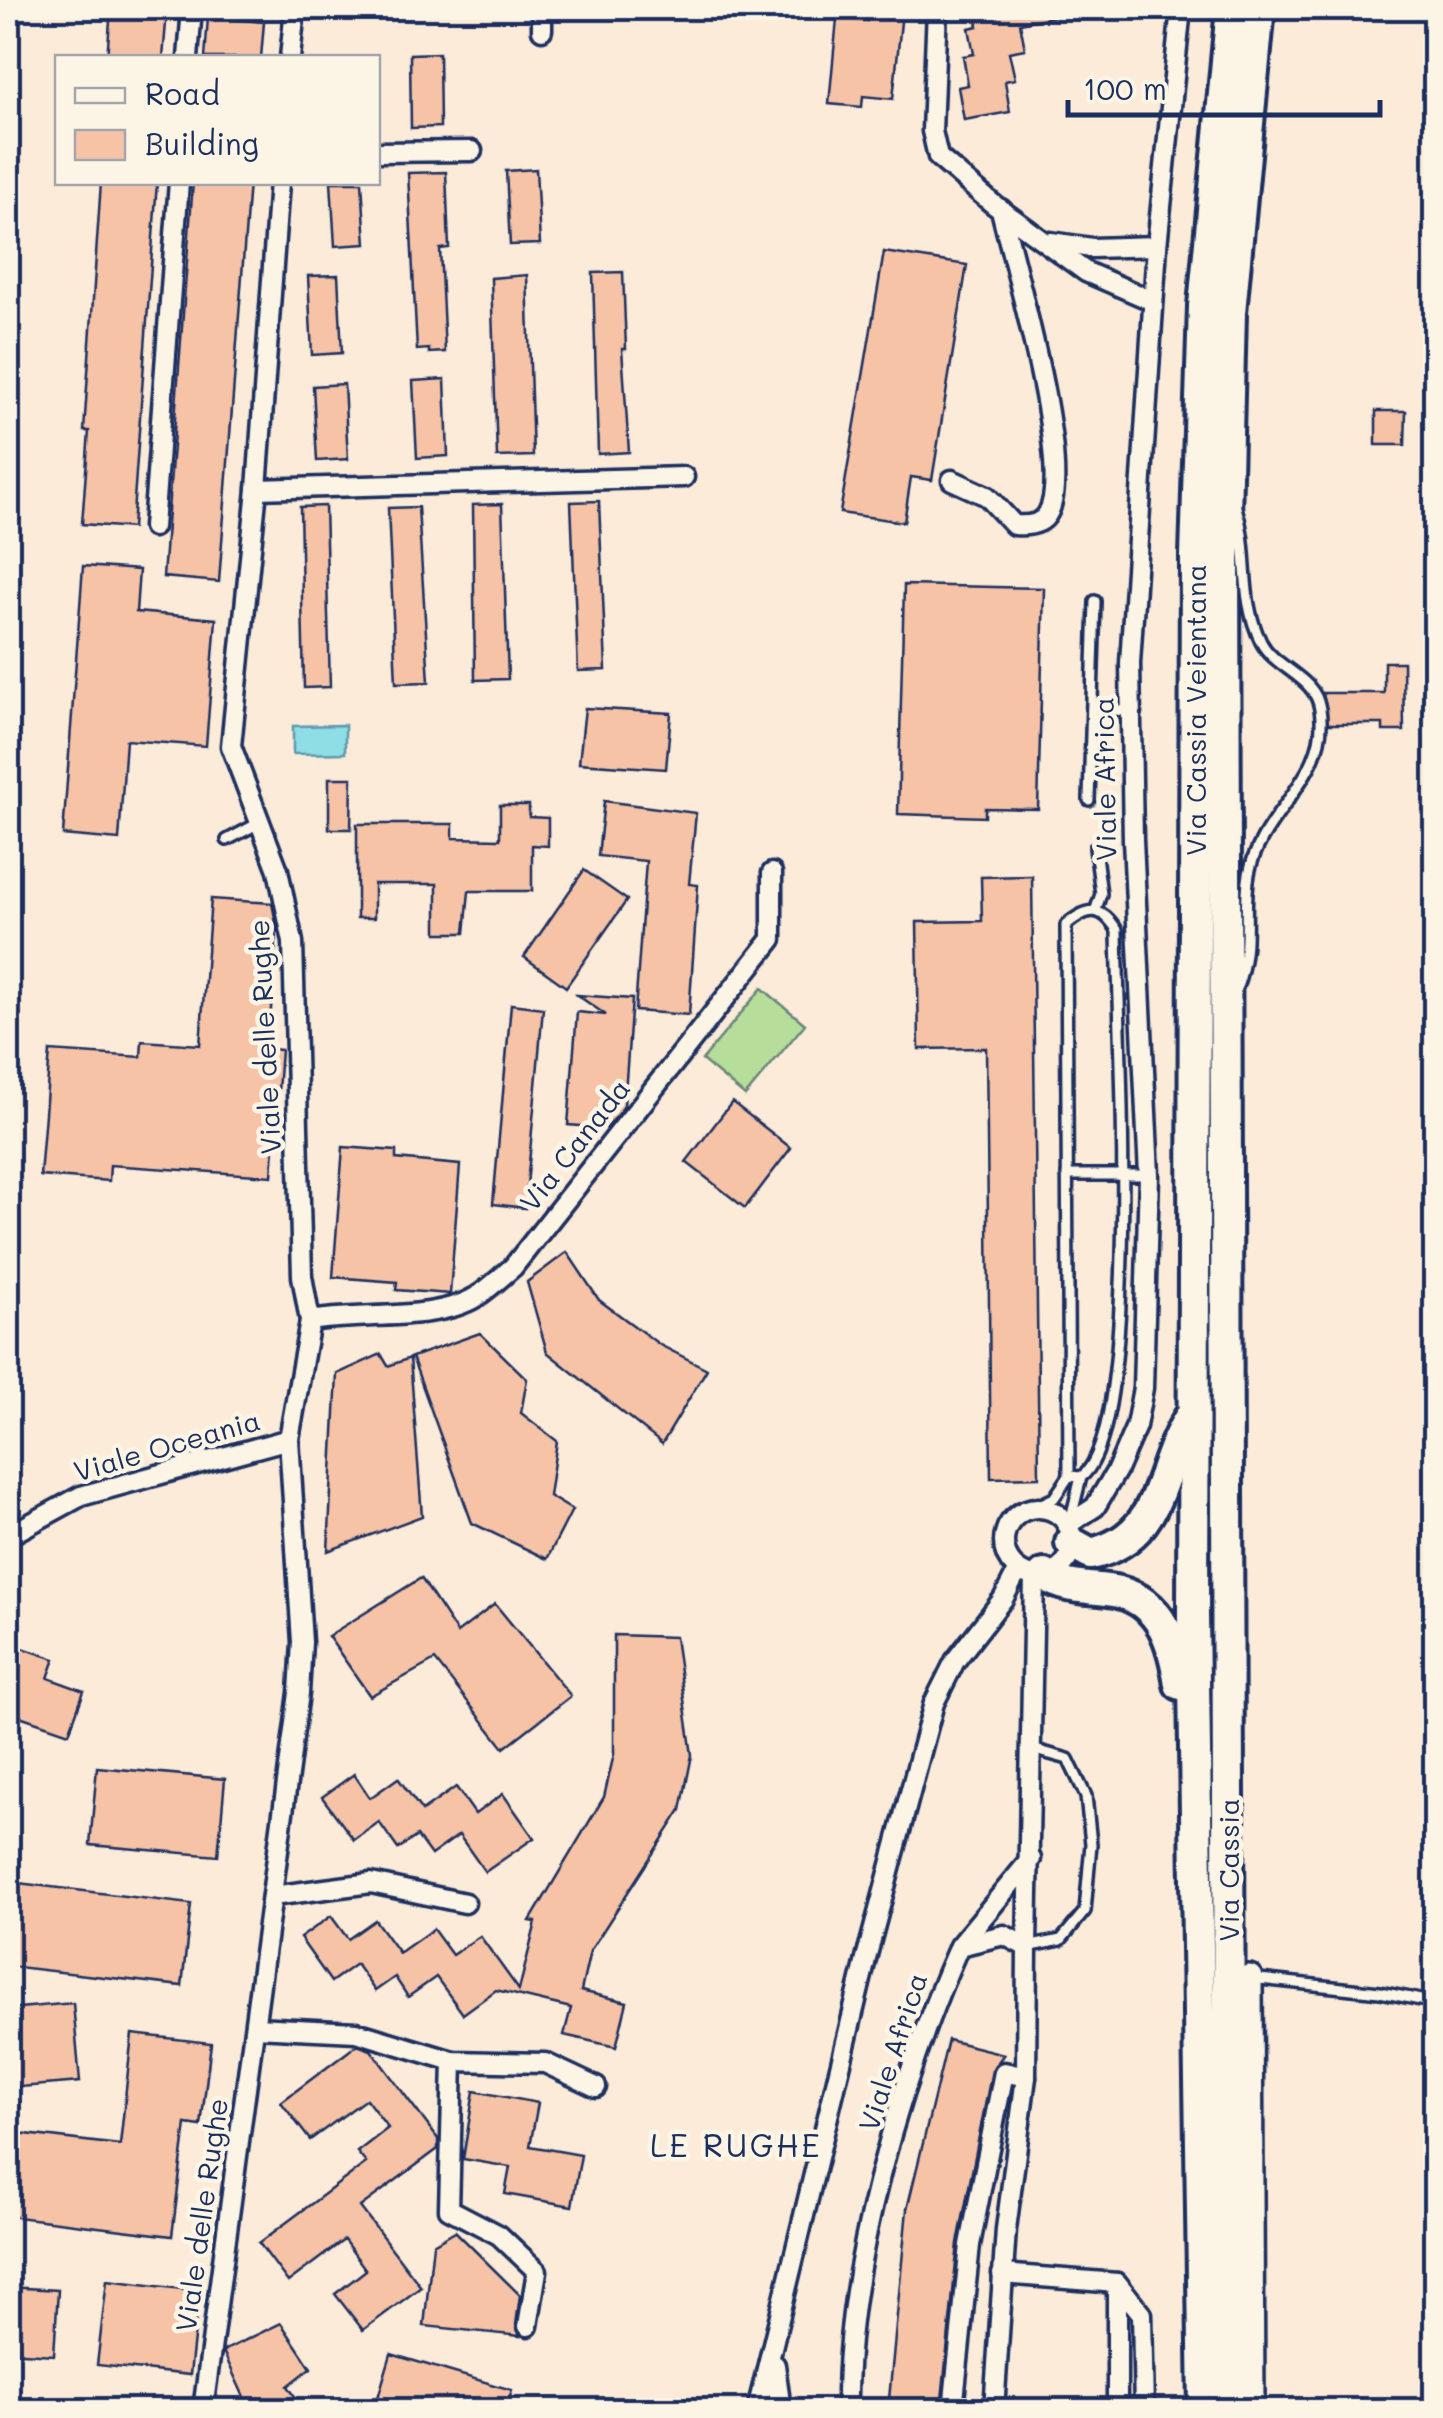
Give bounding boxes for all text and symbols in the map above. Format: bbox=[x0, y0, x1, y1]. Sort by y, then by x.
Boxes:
legend bbox=[55, 55, 380, 185]
scale bar bbox=[1068, 55, 1380, 117]
text: 100 m bbox=[1083, 68, 1167, 108]
text: Road bbox=[145, 73, 220, 113]
text: Building bbox=[145, 123, 259, 163]
street label: Via Cassia Veientana bbox=[1177, 564, 1213, 856]
street label: Viale Africa bbox=[1085, 697, 1123, 861]
street label: Viale delle Rughe bbox=[240, 919, 288, 1156]
street label: Via Canada bbox=[511, 1071, 637, 1218]
street label: Viale Oceania bbox=[69, 1401, 264, 1489]
street label: Via Cassia bbox=[1210, 1798, 1246, 1942]
street label: Viale Africa bbox=[850, 1968, 935, 2135]
street label: Viale delle Rughe bbox=[167, 2096, 235, 2334]
district label: LE RUGHE bbox=[650, 2123, 822, 2165]

